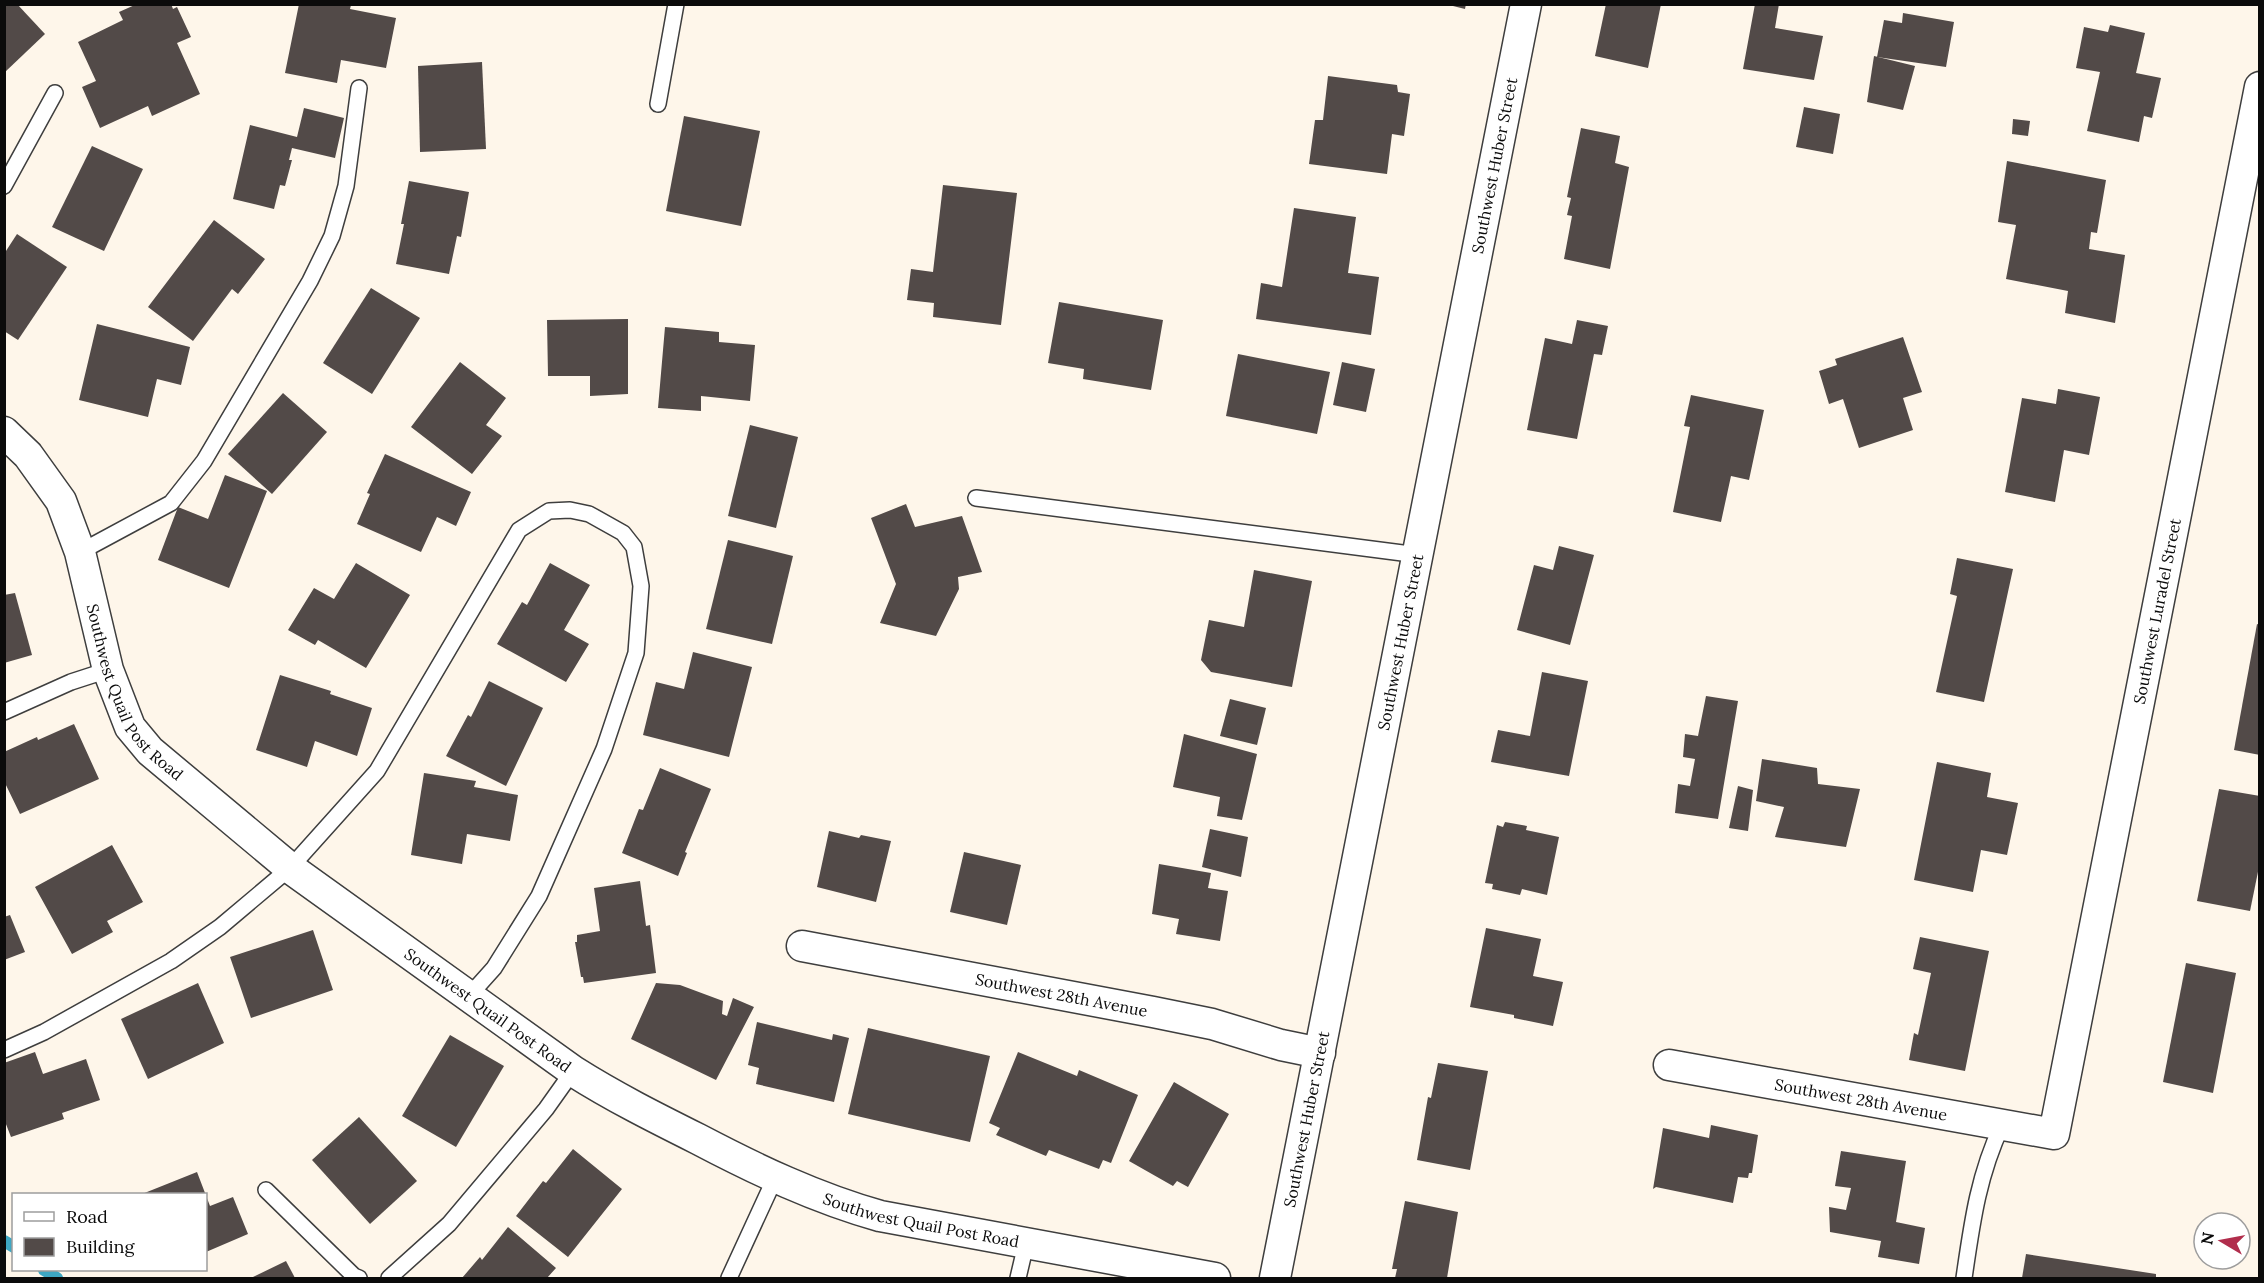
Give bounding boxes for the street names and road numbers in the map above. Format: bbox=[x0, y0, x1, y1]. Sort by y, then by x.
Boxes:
street label: Southwest Huber Street bbox=[1467, 75, 1521, 255]
street label: Southwest Luradel Street bbox=[2129, 516, 2185, 706]
street label: Southwest Huber Street bbox=[1373, 552, 1428, 732]
street label: Southwest Quail Post Road bbox=[83, 602, 188, 785]
street label: Southwest Quail Post Road bbox=[401, 943, 576, 1077]
street label: Southwest 28th Avenue bbox=[974, 969, 1150, 1021]
street label: Southwest Huber Street bbox=[1279, 1028, 1334, 1209]
street label: Southwest 28th Avenue bbox=[1773, 1074, 1949, 1125]
street label: Southwest Quail Post Road bbox=[820, 1188, 1021, 1252]

